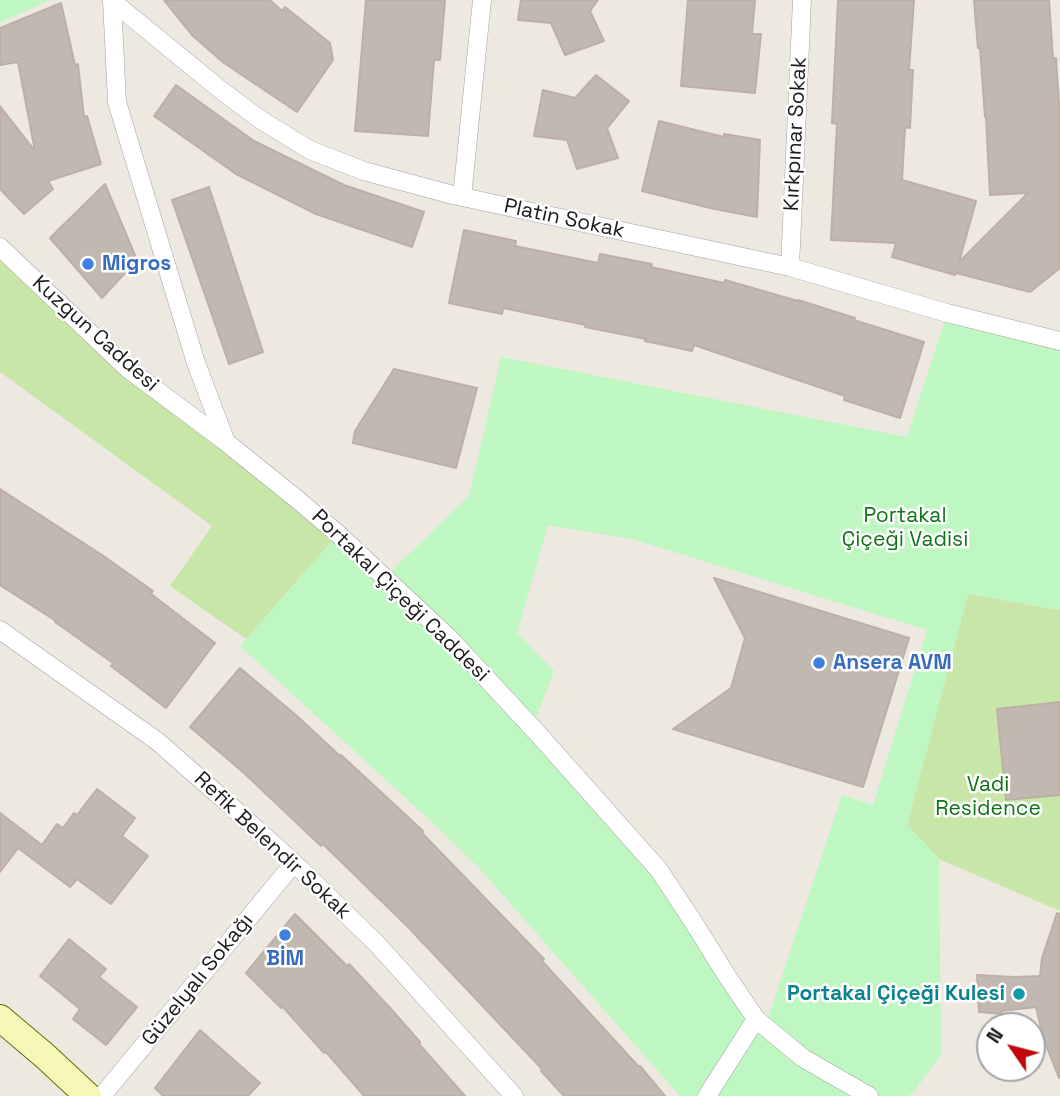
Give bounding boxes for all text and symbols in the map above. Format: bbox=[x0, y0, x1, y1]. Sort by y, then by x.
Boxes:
street label: Kırkpınar Sokak bbox=[779, 56, 813, 212]
street label: Platin Sokak bbox=[501, 194, 627, 244]
place label: Migros bbox=[102, 251, 171, 277]
marker: Migros bbox=[80, 256, 96, 272]
street label: Kuzgun Caddesi bbox=[27, 271, 163, 397]
park label: Portakal Çiçeği Vadisi bbox=[842, 503, 968, 553]
street label: Portakal Çiçeği Caddesi bbox=[306, 505, 494, 687]
place label: Ansera AVM bbox=[833, 650, 952, 676]
marker: Ansera AVM bbox=[811, 655, 827, 671]
street label: Refik Belendir Sokak bbox=[188, 767, 356, 925]
park label: Vadi Residence bbox=[935, 772, 1041, 822]
street label: Güzelyalı Sokağı bbox=[137, 909, 259, 1051]
marker: BİM bbox=[277, 927, 293, 943]
place label: BİM bbox=[266, 946, 304, 972]
place label: Portakal Çiçeği Kulesi bbox=[787, 981, 1005, 1007]
marker: Portakal Çiçeği Kulesi bbox=[1011, 986, 1027, 1002]
north arrow bbox=[976, 1012, 1046, 1082]
text: N bbox=[981, 1023, 1009, 1048]

